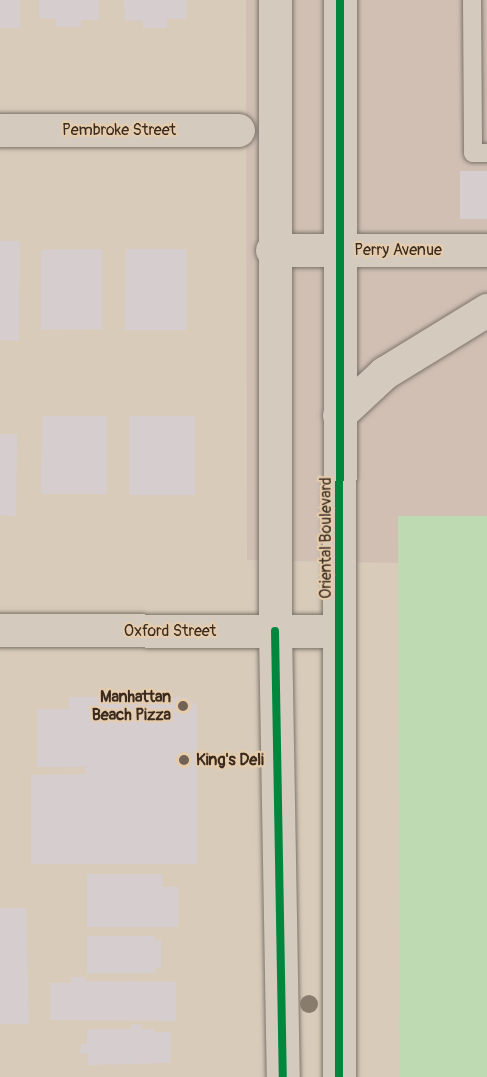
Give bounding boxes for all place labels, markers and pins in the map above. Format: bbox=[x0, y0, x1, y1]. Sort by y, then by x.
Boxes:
place label: Manhattan Beach Pizza bbox=[92, 687, 171, 725]
marker: Manhattan Beach Pizza bbox=[176, 699, 190, 713]
place label: King's Deli bbox=[196, 750, 264, 770]
marker: King's Deli bbox=[177, 753, 191, 767]

